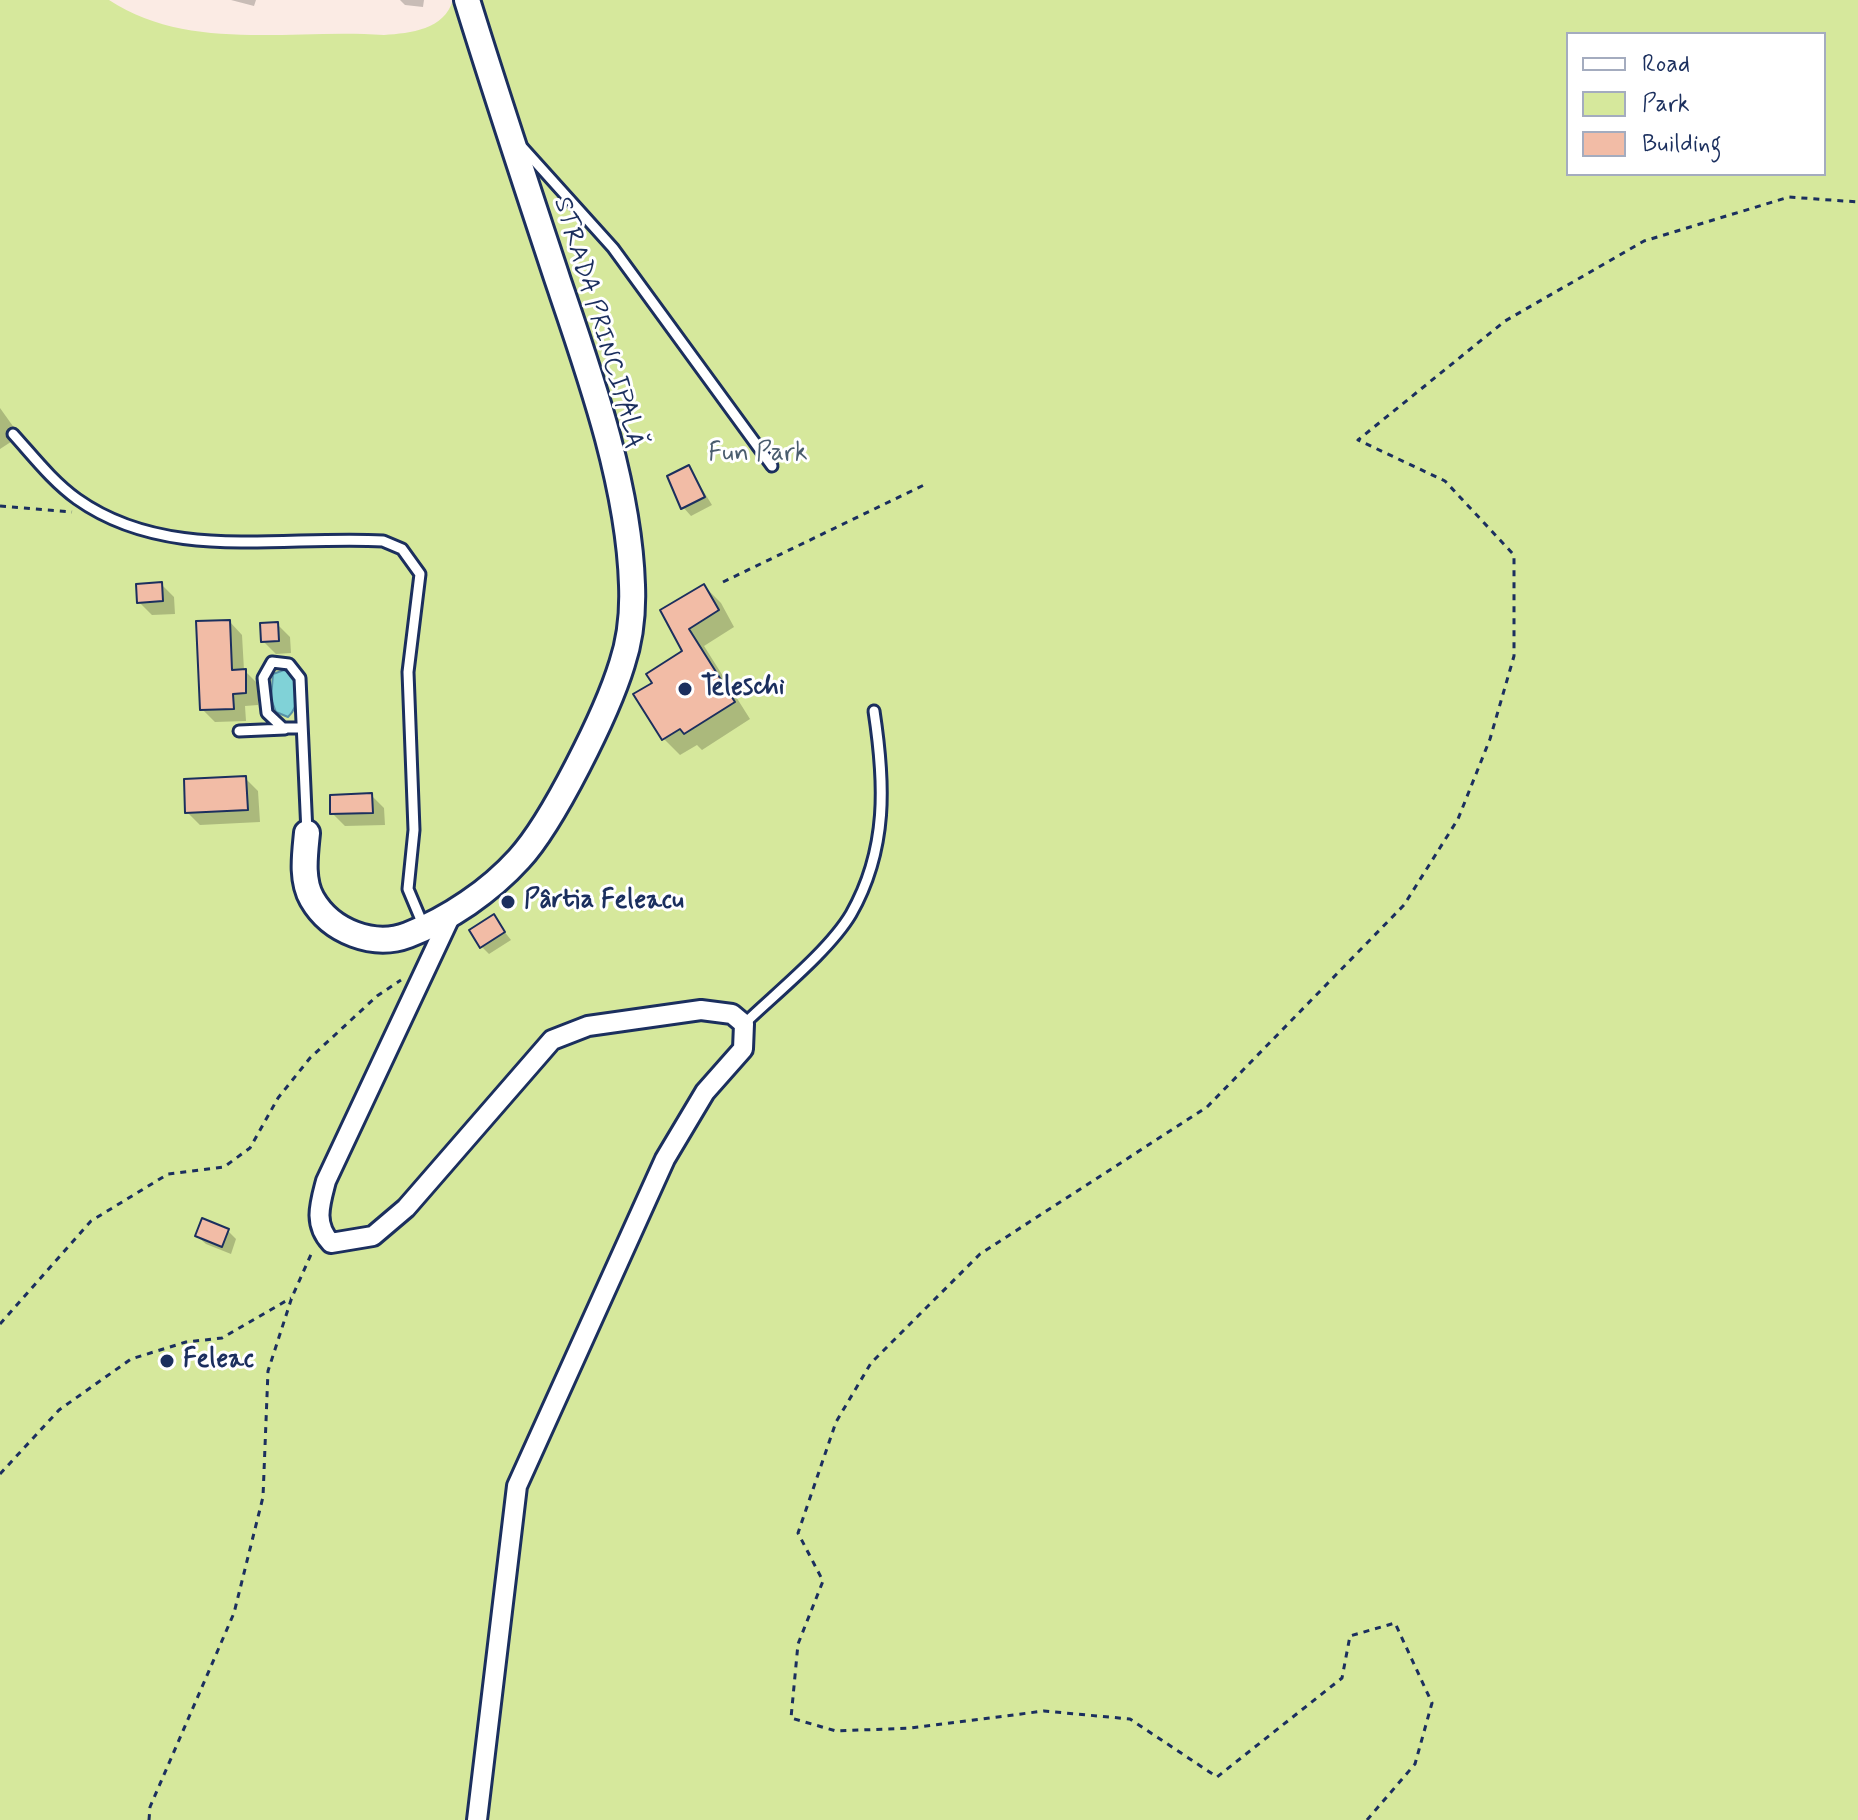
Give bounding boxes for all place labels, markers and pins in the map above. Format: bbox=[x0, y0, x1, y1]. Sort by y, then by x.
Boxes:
place label: Teleschi bbox=[701, 673, 785, 705]
marker: Teleschi bbox=[676, 680, 694, 698]
place label: Pârtia Feleacu bbox=[524, 886, 684, 918]
marker: Pârtia Feleacu bbox=[499, 893, 517, 911]
place label: Feleac bbox=[183, 1345, 254, 1377]
marker: Feleac bbox=[158, 1352, 176, 1370]

